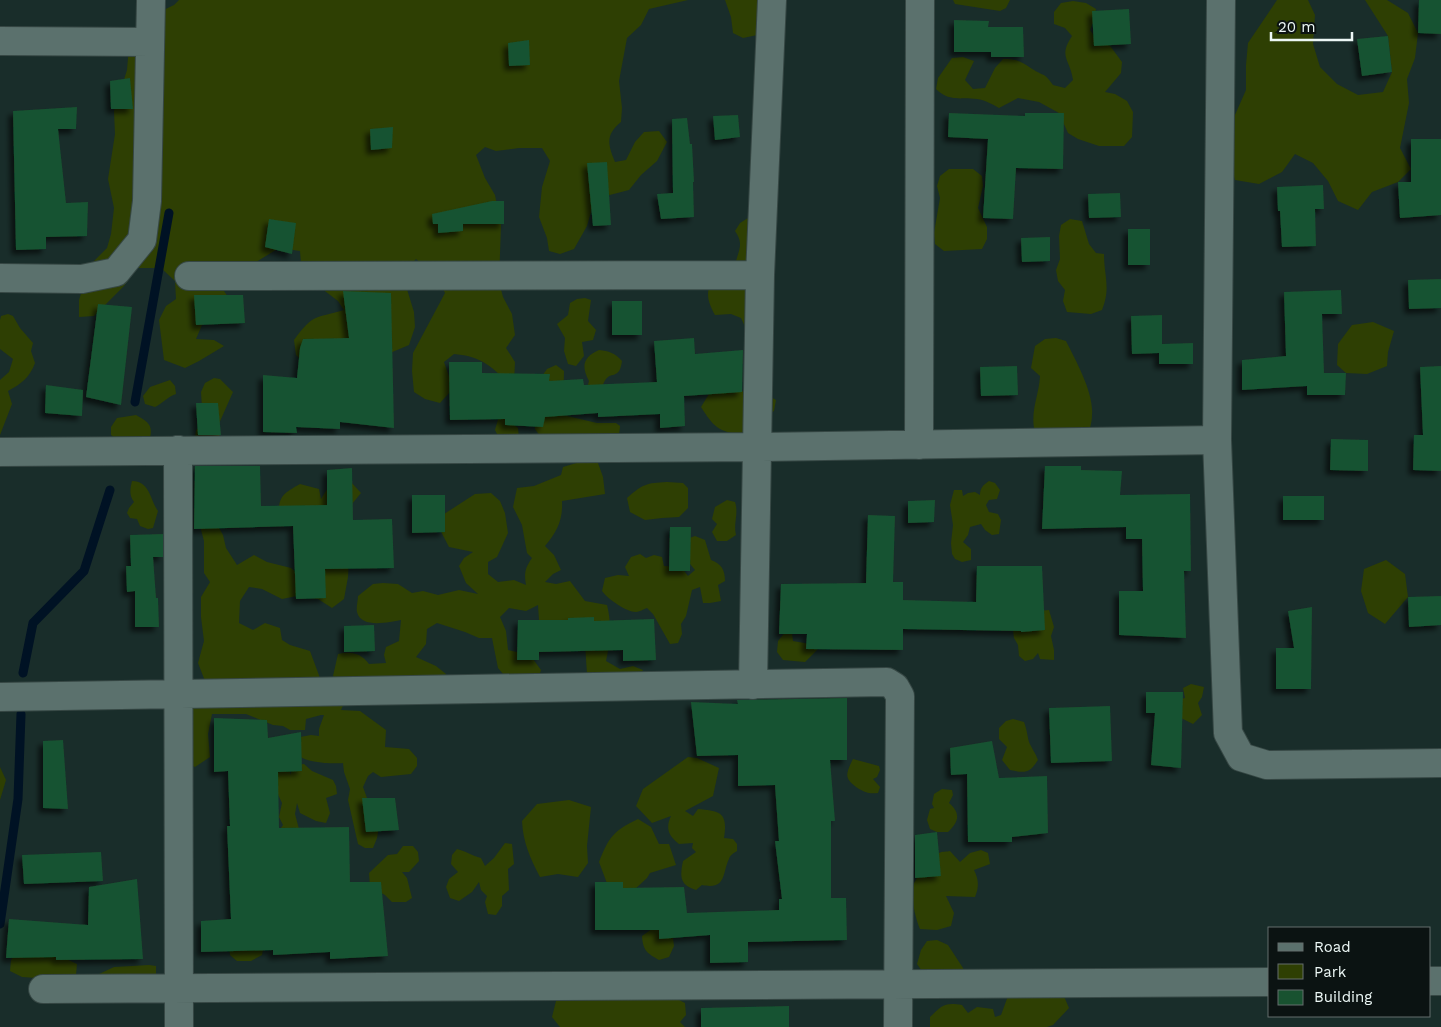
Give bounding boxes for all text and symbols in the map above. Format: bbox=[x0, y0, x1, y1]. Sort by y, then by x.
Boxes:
scale bar bbox=[1271, 10, 1352, 42]
text: 20 m bbox=[1278, 18, 1316, 36]
legend bbox=[1268, 927, 1431, 1017]
text: Road bbox=[1314, 938, 1351, 956]
text: Park bbox=[1314, 963, 1347, 981]
text: Building bbox=[1314, 988, 1372, 1006]

